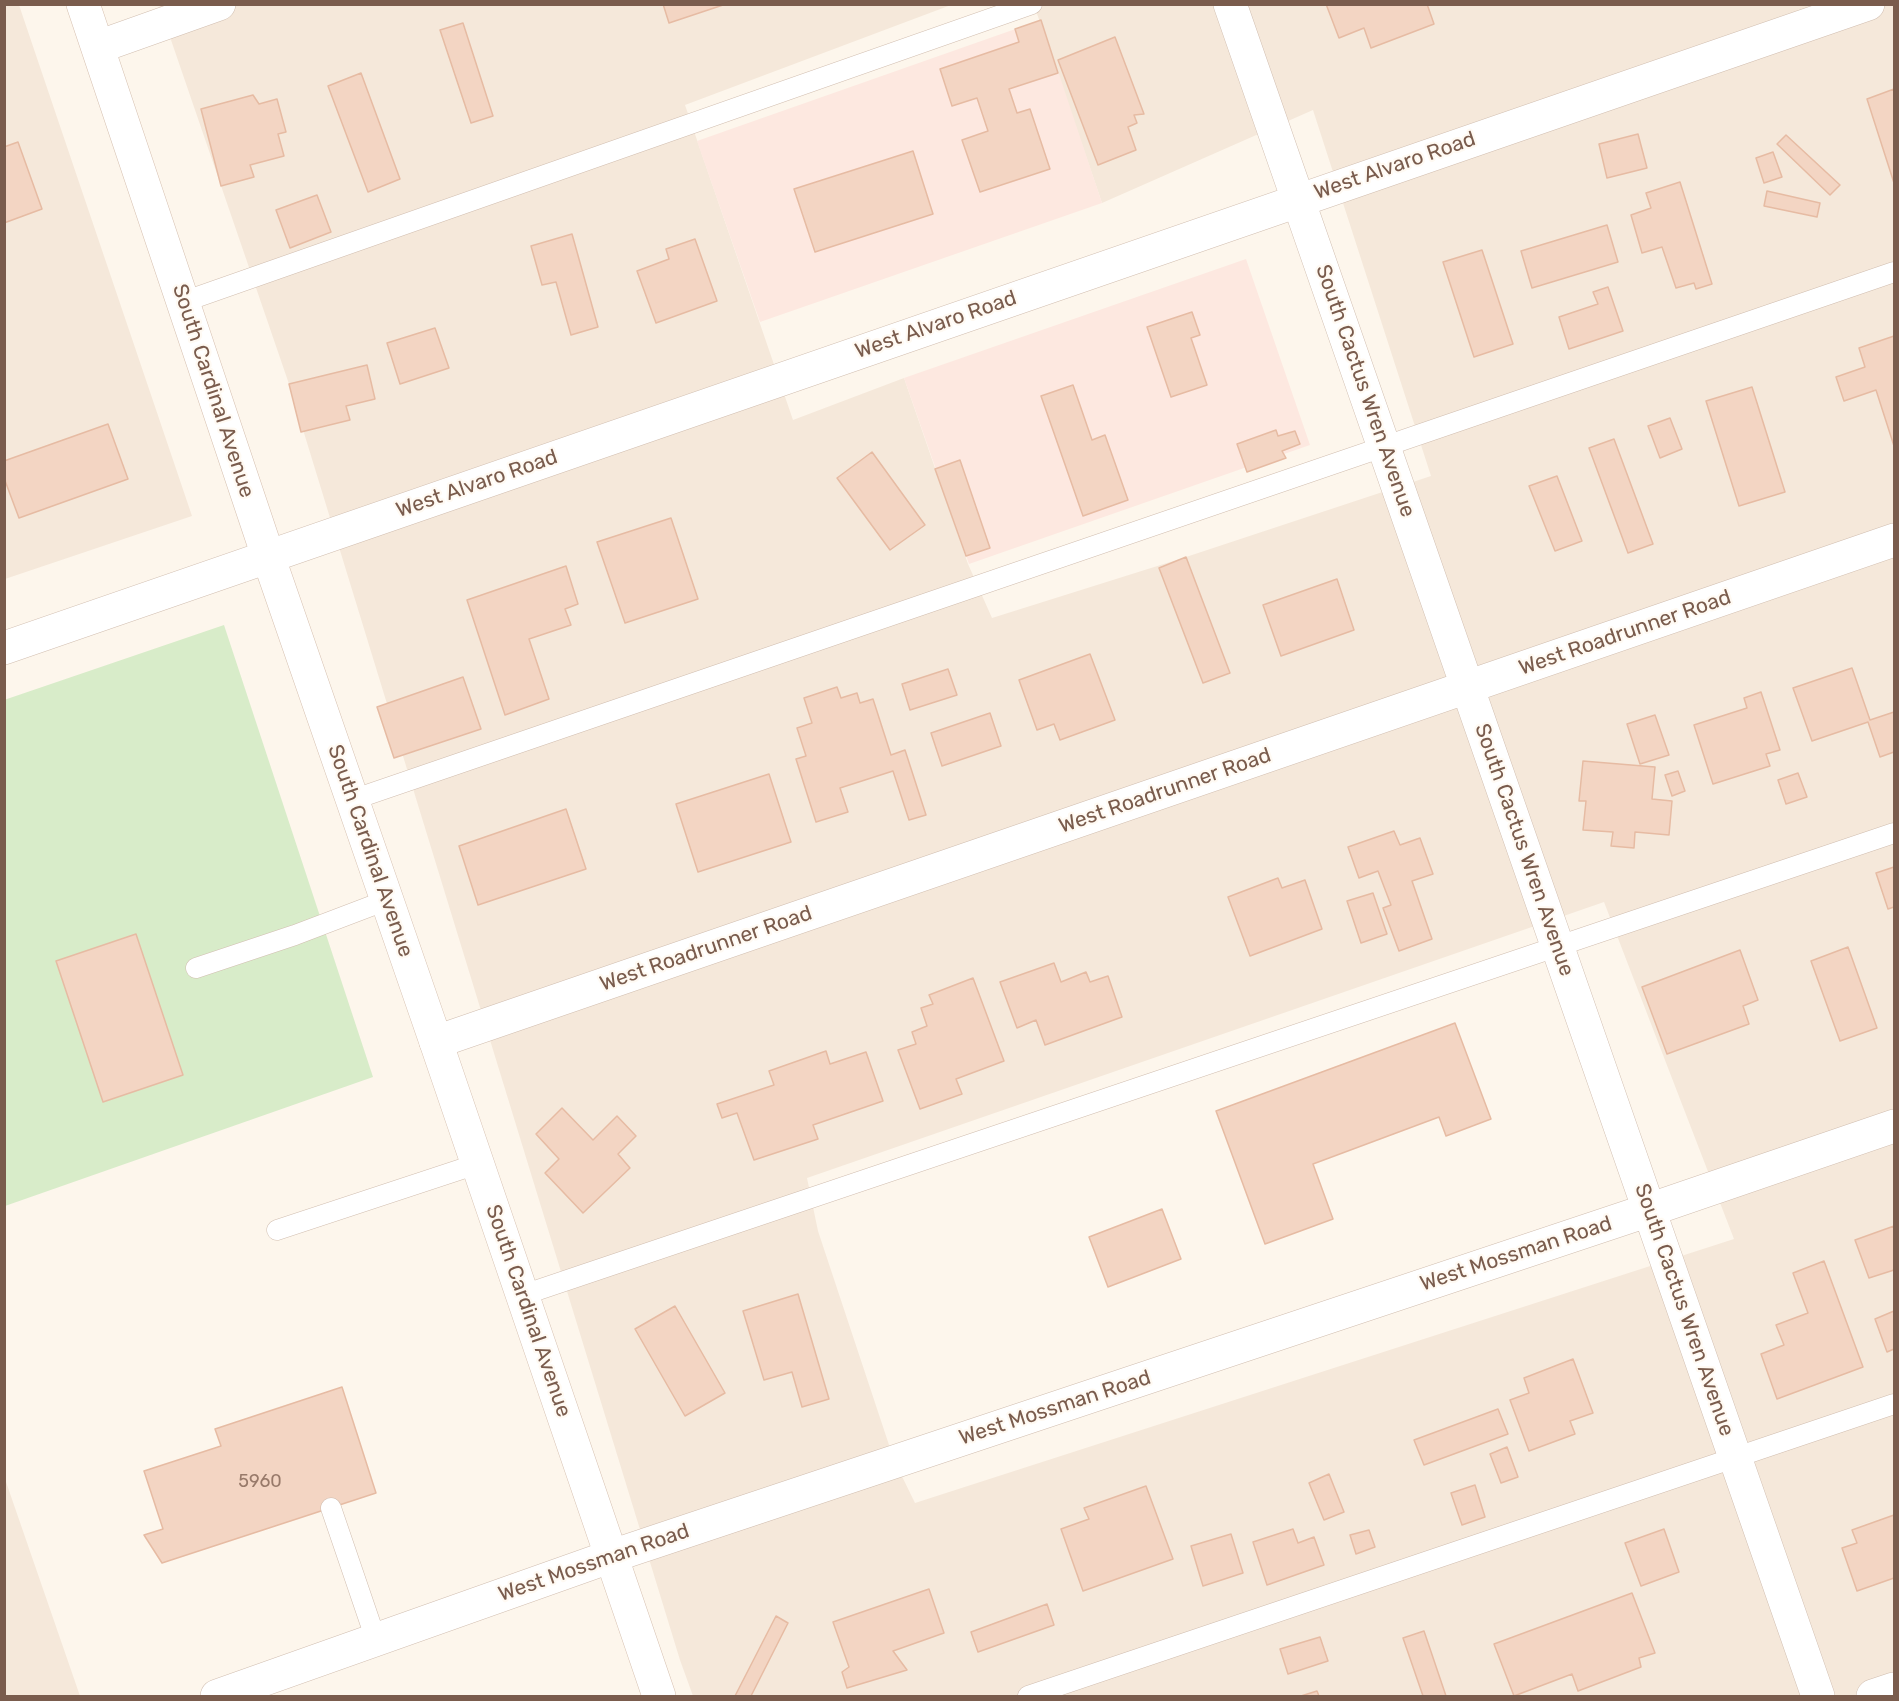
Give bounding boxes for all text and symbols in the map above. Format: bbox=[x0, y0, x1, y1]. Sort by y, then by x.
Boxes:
street label: West Alvaro Road bbox=[1311, 127, 1479, 205]
street label: South Cactus Wren Avenue bbox=[1310, 261, 1420, 521]
street label: South Cardinal Avenue bbox=[167, 281, 259, 501]
street label: West Alvaro Road bbox=[852, 286, 1020, 364]
street label: West Alvaro Road bbox=[393, 445, 561, 523]
street label: West Roadrunner Road bbox=[1516, 585, 1734, 681]
street label: South Cactus Wren Avenue bbox=[1469, 720, 1579, 980]
street label: South Cardinal Avenue bbox=[322, 742, 418, 960]
street label: West Roadrunner Road bbox=[1056, 743, 1274, 839]
street label: West Roadrunner Road bbox=[597, 901, 815, 997]
street label: South Cactus Wren Avenue bbox=[1629, 1180, 1739, 1440]
street label: South Cardinal Avenue bbox=[480, 1202, 576, 1420]
street label: West Mossman Road bbox=[1417, 1211, 1615, 1297]
street label: West Mossman Road bbox=[956, 1365, 1154, 1451]
house number: 5960 bbox=[238, 1471, 282, 1493]
street label: West Mossman Road bbox=[495, 1518, 693, 1608]

